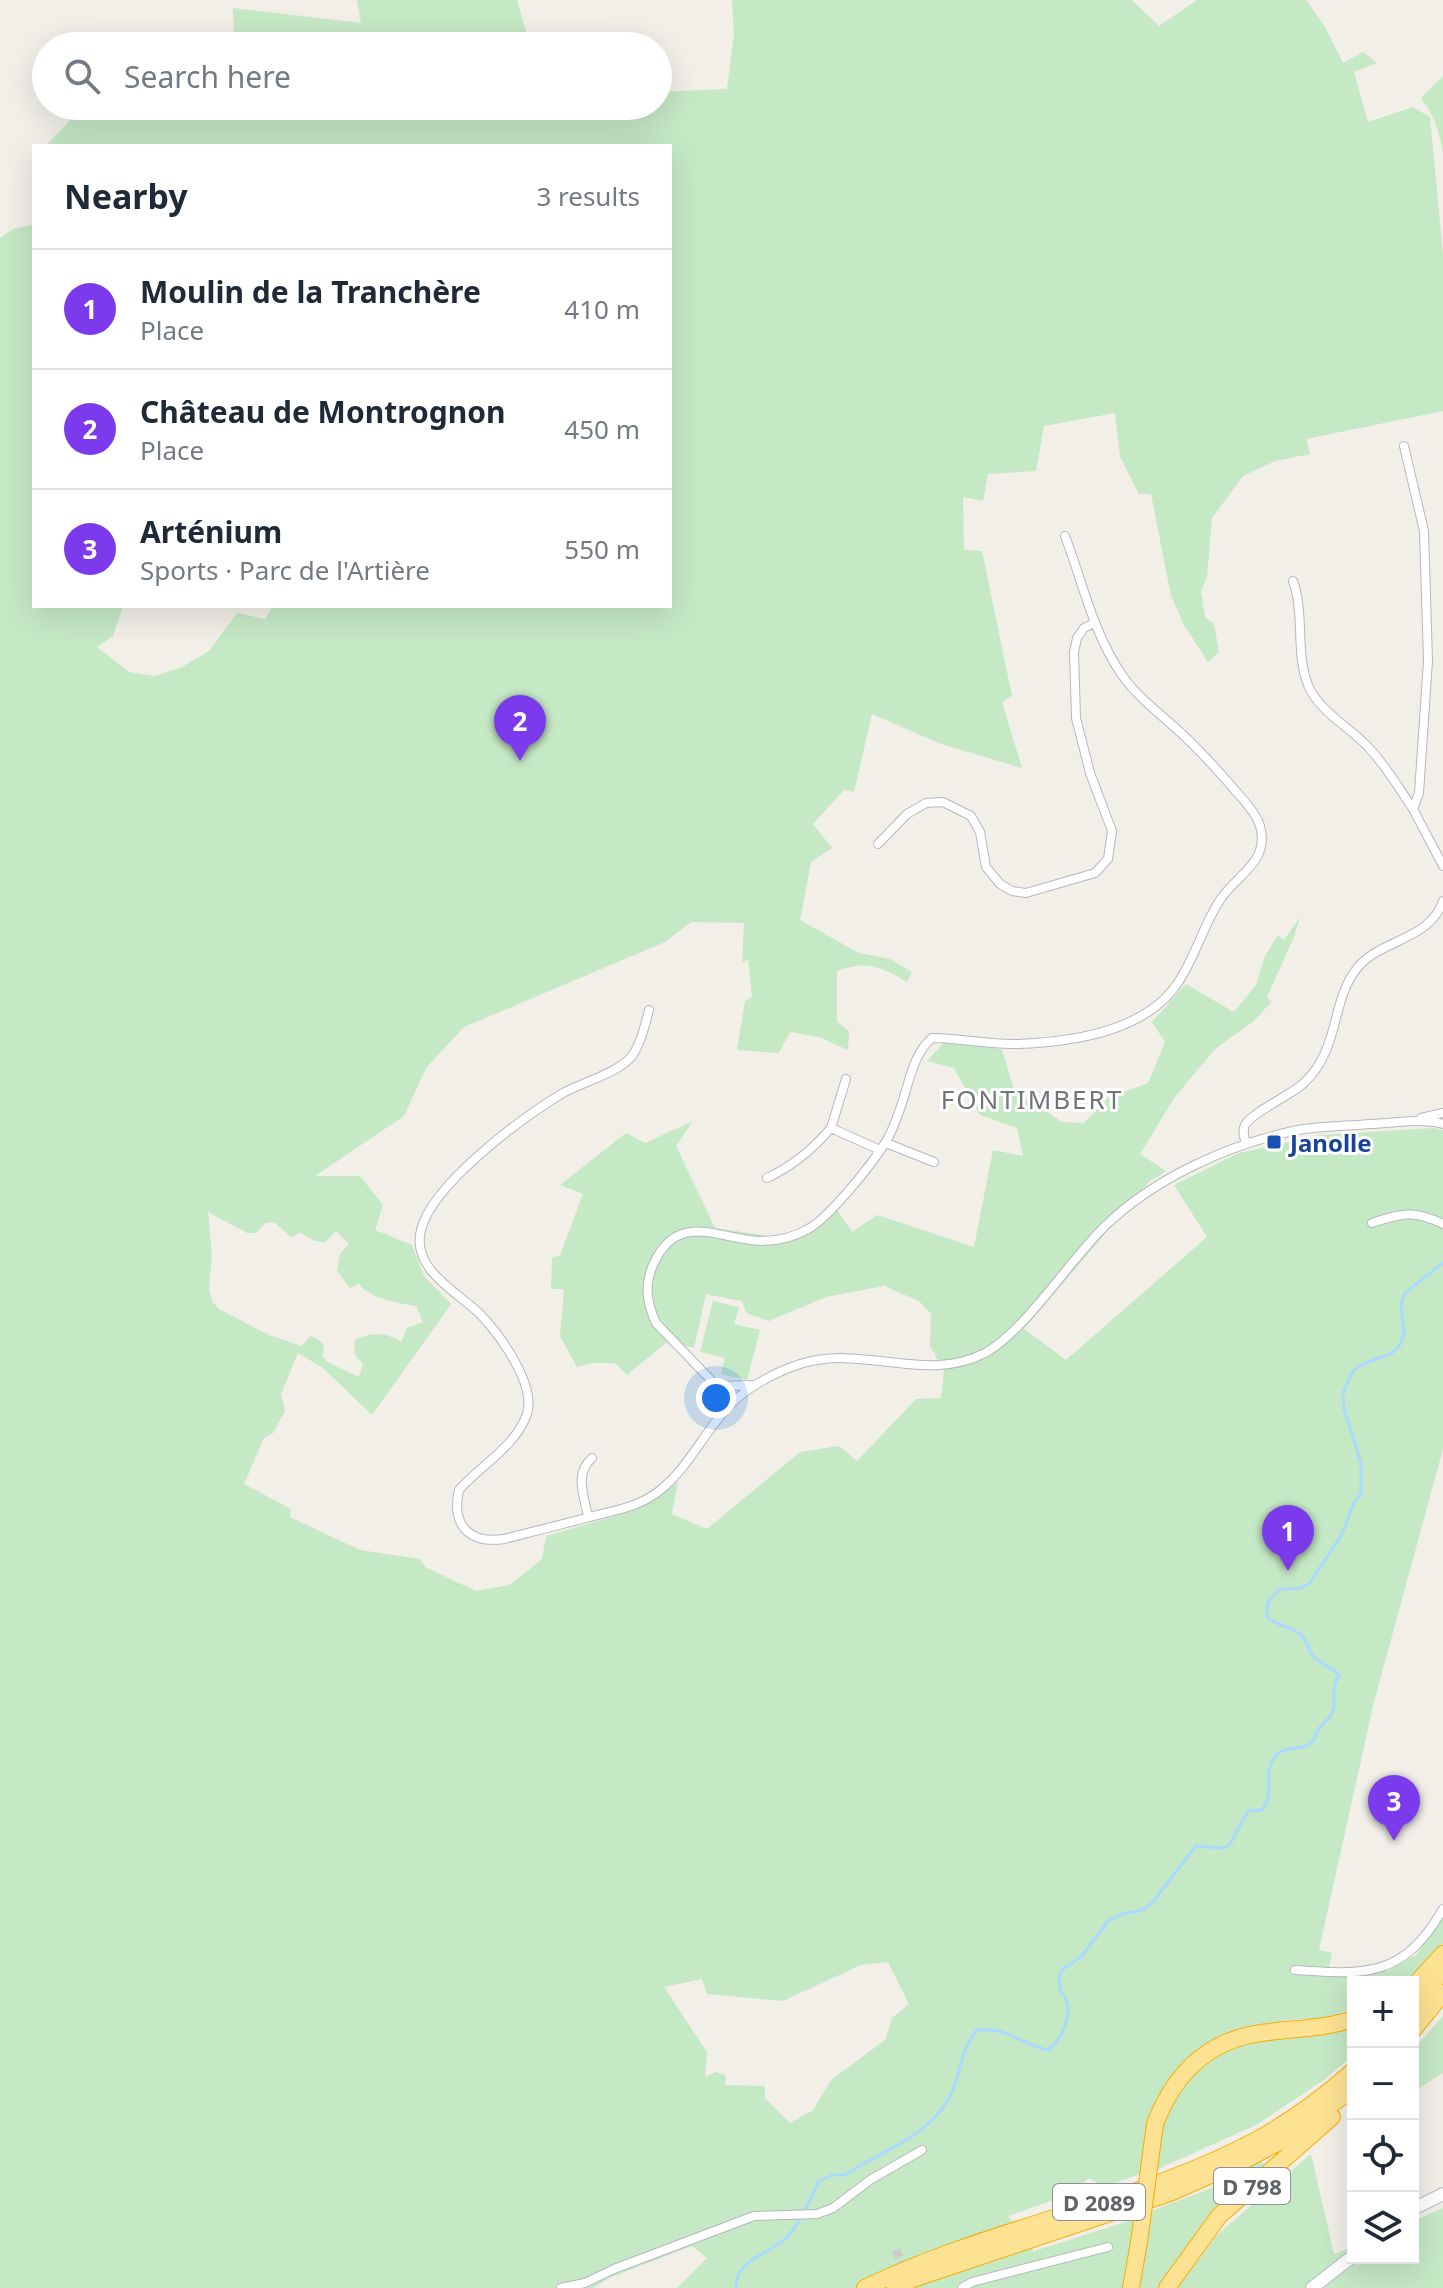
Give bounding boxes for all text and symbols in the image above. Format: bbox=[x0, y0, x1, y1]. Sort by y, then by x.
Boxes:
search box bbox=[32, 32, 672, 120]
icon: search bbox=[60, 54, 104, 98]
text: Search here bbox=[124, 56, 291, 97]
text: Nearby bbox=[64, 173, 188, 219]
text: 3 results bbox=[536, 178, 640, 214]
text: Moulin de la Tranchère bbox=[140, 271, 481, 312]
text: 1 bbox=[83, 291, 97, 327]
text: 410 m bbox=[564, 291, 640, 327]
text: Place bbox=[140, 312, 204, 348]
text: Château de Montrognon bbox=[140, 391, 505, 432]
text: 2 bbox=[83, 411, 97, 447]
text: 450 m bbox=[564, 411, 640, 447]
text: Place bbox=[140, 432, 204, 468]
text: Arténium bbox=[140, 511, 282, 552]
text: 3 bbox=[83, 531, 97, 567]
text: 550 m bbox=[564, 531, 640, 567]
text: Sports · Parc de l'Artière bbox=[140, 552, 430, 588]
pin: 2 bbox=[494, 695, 546, 761]
district label: FONTIMBERT bbox=[941, 1081, 1123, 1117]
place label: Janolle bbox=[1288, 1126, 1372, 1159]
marker: Janolle bbox=[1265, 1133, 1283, 1151]
your location bbox=[696, 1378, 736, 1418]
pin: 1 bbox=[1262, 1505, 1314, 1571]
pin: 3 bbox=[1368, 1775, 1420, 1841]
map controls bbox=[1347, 1976, 1419, 2264]
button: + bbox=[1347, 1976, 1419, 2048]
button: − bbox=[1347, 2048, 1419, 2120]
button: locate bbox=[1347, 2120, 1419, 2192]
road number: D 798 bbox=[1214, 2168, 1290, 2204]
road number: D 2089 bbox=[1053, 2184, 1145, 2220]
button: layers bbox=[1347, 2192, 1419, 2264]

